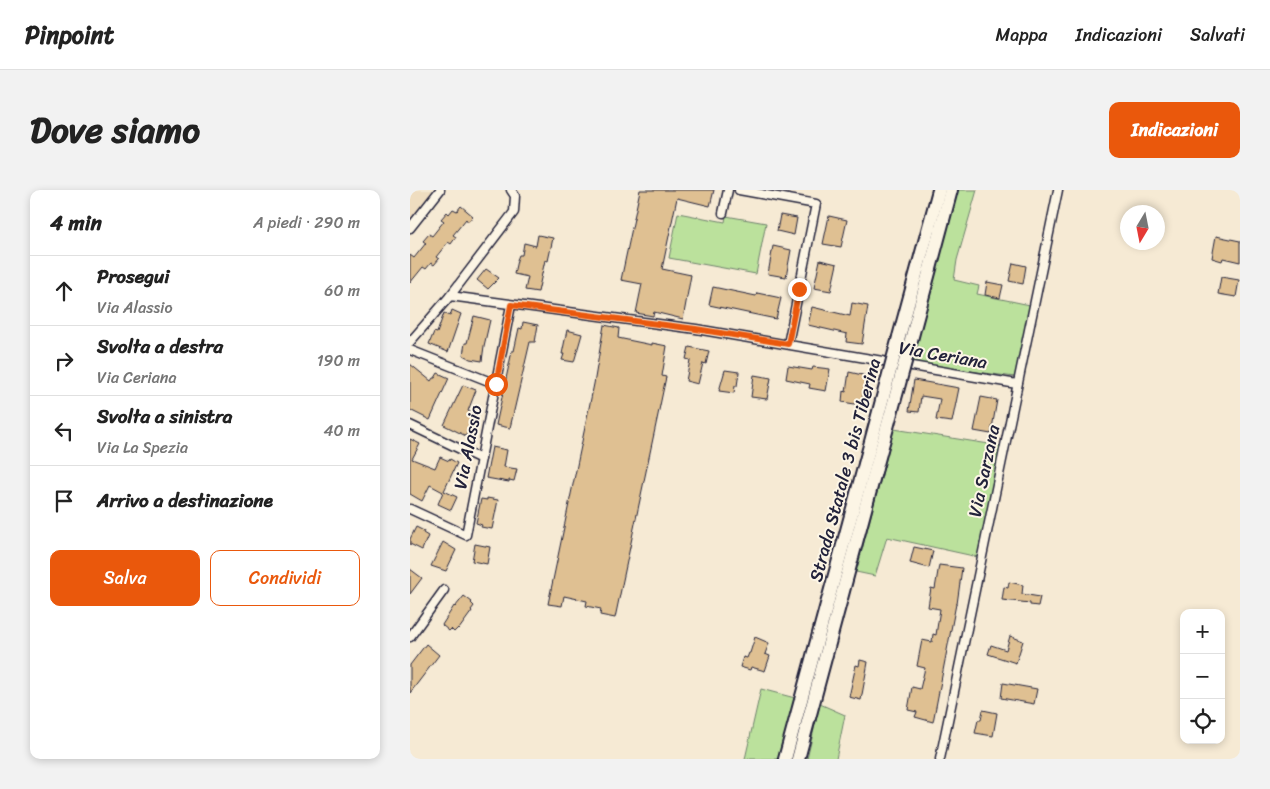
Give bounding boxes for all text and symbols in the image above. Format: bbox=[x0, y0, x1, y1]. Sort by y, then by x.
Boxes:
text: Pinpoint bbox=[25, 14, 114, 56]
text: Mappa bbox=[995, 19, 1047, 51]
text: Indicazioni bbox=[1075, 19, 1162, 51]
text: Salvati bbox=[1190, 19, 1245, 51]
text: Dove siamo bbox=[30, 99, 200, 161]
button: Indicazioni bbox=[1109, 102, 1240, 158]
text: 4 min bbox=[50, 204, 102, 242]
north arrow bbox=[1120, 205, 1165, 250]
text: A piedi · 290 m bbox=[253, 208, 360, 237]
text: Prosegui bbox=[97, 260, 170, 293]
text: 60 m bbox=[324, 276, 360, 305]
icon: ahead bbox=[50, 277, 78, 305]
route end bbox=[788, 278, 811, 301]
text: Via Alassio bbox=[97, 293, 173, 322]
text: Svolta a destra bbox=[97, 330, 223, 363]
street label: Via Ceriana bbox=[896, 331, 990, 379]
text: 190 m bbox=[317, 346, 360, 375]
icon: right bbox=[50, 347, 78, 375]
street label: Strada Statale 3 bis Tiberina bbox=[800, 355, 890, 585]
text: Via Ceriana bbox=[97, 363, 176, 392]
route start bbox=[485, 373, 508, 396]
text: Svolta a sinistra bbox=[97, 400, 232, 433]
street label: Via Alassio bbox=[444, 402, 492, 492]
text: 40 m bbox=[323, 416, 360, 445]
icon: left bbox=[50, 417, 78, 445]
street label: Via Sarzana bbox=[959, 421, 1010, 520]
text: Via La Spezia bbox=[97, 433, 188, 462]
text: Arrivo a destinazione bbox=[97, 484, 273, 517]
icon: arrive bbox=[50, 487, 78, 515]
button: Salva bbox=[50, 550, 200, 606]
button: Condividi bbox=[210, 550, 360, 606]
map controls bbox=[1180, 609, 1225, 744]
button: + bbox=[1180, 609, 1225, 654]
button: − bbox=[1180, 654, 1225, 699]
button: locate bbox=[1180, 699, 1225, 744]

